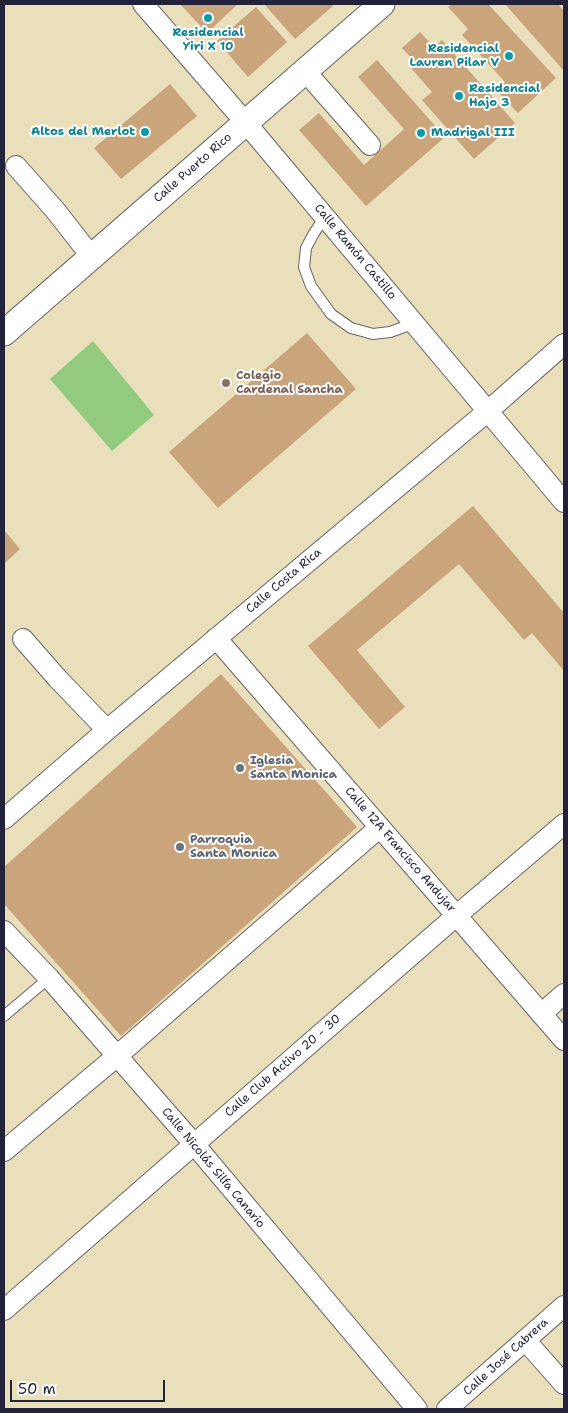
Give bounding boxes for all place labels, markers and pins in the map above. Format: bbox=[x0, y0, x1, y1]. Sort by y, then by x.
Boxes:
marker: Residencial Yiri X 10 bbox=[202, 12, 214, 24]
place label: Residencial Yiri X 10 bbox=[172, 26, 244, 54]
place label: Residencial Lauren Pilar V bbox=[410, 42, 499, 70]
marker: Residencial Lauren Pilar V bbox=[503, 50, 515, 62]
place label: Residencial Hajo 3 bbox=[469, 82, 540, 110]
marker: Residencial Hajo 3 bbox=[453, 90, 465, 102]
place label: Altos del Merlot bbox=[31, 125, 135, 139]
marker: Altos del Merlot bbox=[139, 126, 151, 138]
place label: Madrigal III bbox=[431, 126, 515, 140]
marker: Madrigal III bbox=[415, 127, 427, 139]
place label: Colegio Cardenal Sancha bbox=[236, 369, 343, 397]
marker: Colegio Cardenal Sancha bbox=[220, 377, 232, 389]
place label: Iglesia Santa Monica bbox=[250, 754, 337, 782]
marker: Iglesia Santa Monica bbox=[234, 762, 246, 774]
place label: Parroquia Santa Monica bbox=[190, 833, 277, 861]
marker: Parroquia Santa Monica bbox=[174, 841, 186, 853]

